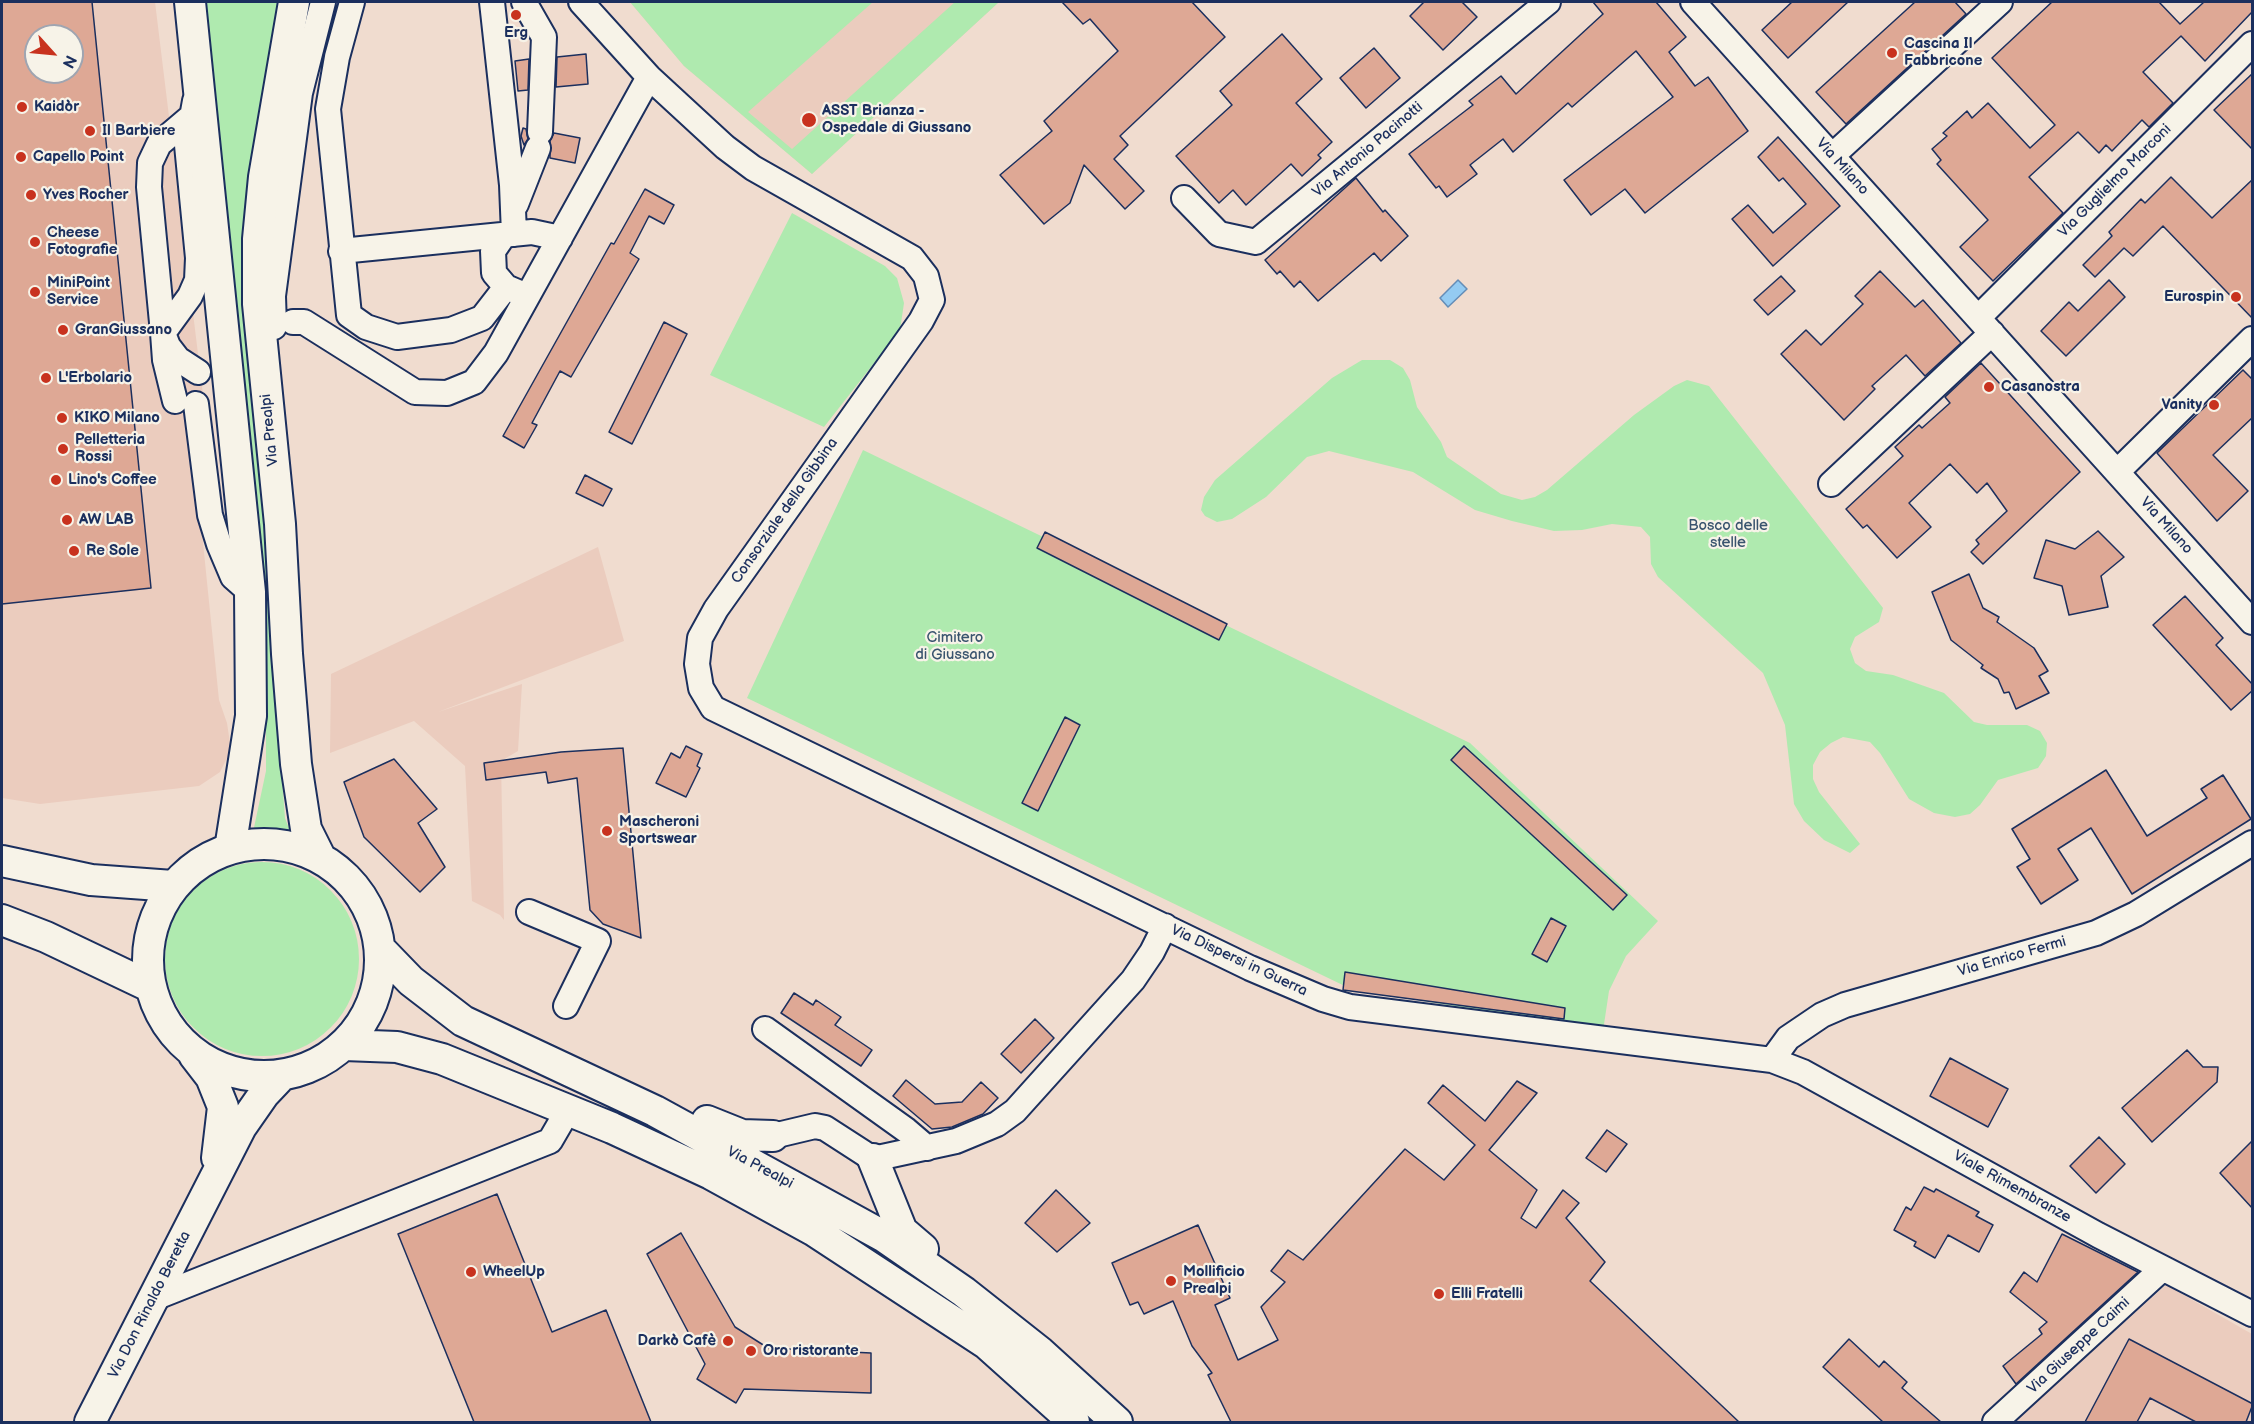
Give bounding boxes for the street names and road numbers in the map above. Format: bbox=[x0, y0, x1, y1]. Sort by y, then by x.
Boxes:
street label: Via Antonio Pacinotti bbox=[1309, 99, 1427, 201]
street label: Via Guglielmo Marconi bbox=[2055, 121, 2175, 241]
street label: Via Milano bbox=[1812, 135, 1872, 199]
street label: Via Prealpi bbox=[257, 393, 283, 467]
street label: Consorziale della Gibbina bbox=[728, 435, 842, 587]
street label: Via Milano bbox=[2136, 494, 2196, 558]
street label: Via Dispersi in Guerra bbox=[1168, 921, 1310, 1001]
street label: Via Enrico Fermi bbox=[1956, 933, 2068, 981]
street label: Via Prealpi bbox=[724, 1143, 796, 1193]
street label: Viale Rimembranze bbox=[1950, 1147, 2074, 1227]
street label: Via Don Rinaldo Beretta bbox=[105, 1228, 195, 1382]
street label: Via Giuseppe Caimi bbox=[2024, 1294, 2134, 1398]

